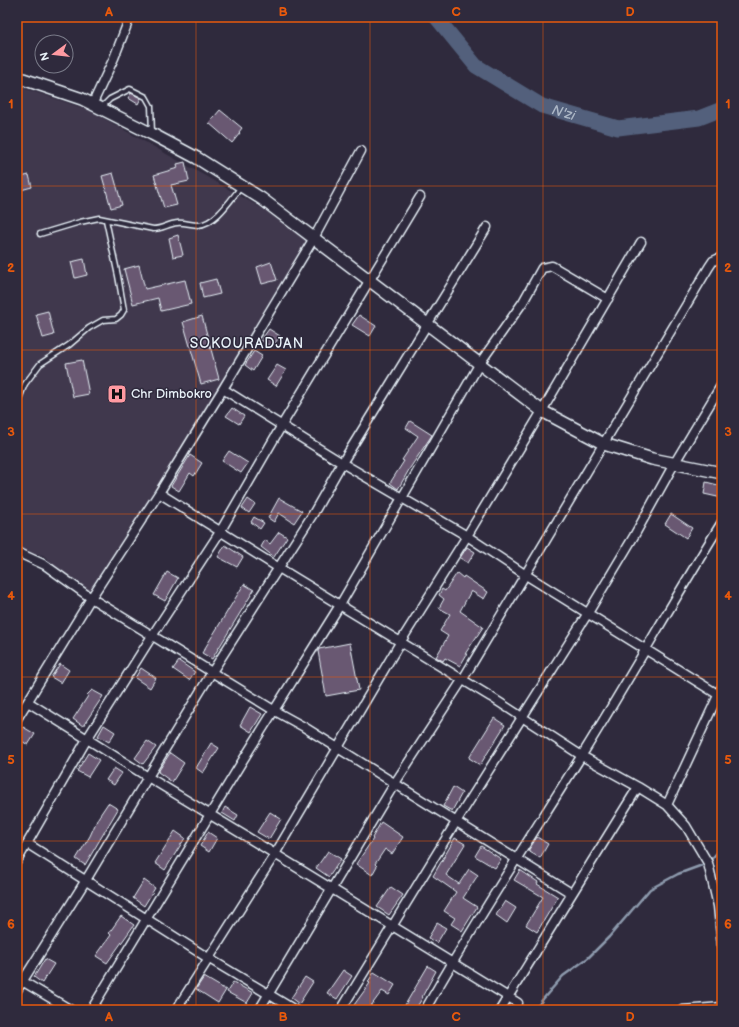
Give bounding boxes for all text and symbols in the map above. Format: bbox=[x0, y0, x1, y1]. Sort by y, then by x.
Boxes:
text: A bbox=[104, 4, 113, 20]
text: B bbox=[278, 4, 288, 20]
text: C bbox=[451, 4, 461, 20]
text: D bbox=[625, 4, 635, 20]
north arrow bbox=[34, 34, 74, 74]
text: N bbox=[37, 51, 52, 62]
text: 1 bbox=[8, 96, 14, 112]
text: 1 bbox=[725, 96, 731, 112]
water label: N'zi bbox=[550, 101, 578, 124]
text: 2 bbox=[7, 260, 15, 276]
text: 2 bbox=[724, 260, 732, 276]
district label: SOKOURADJAN bbox=[190, 335, 304, 352]
hospital icon: Chr Dimbokro bbox=[106, 383, 128, 405]
place label: Chr Dimbokro bbox=[131, 386, 212, 402]
text: 3 bbox=[7, 424, 15, 440]
text: 3 bbox=[724, 424, 732, 440]
text: 4 bbox=[7, 588, 15, 604]
text: 4 bbox=[724, 588, 732, 604]
text: 5 bbox=[7, 752, 15, 768]
text: 5 bbox=[724, 752, 732, 768]
text: 6 bbox=[7, 916, 15, 932]
text: 6 bbox=[724, 916, 732, 932]
text: A bbox=[104, 1009, 113, 1025]
text: B bbox=[278, 1009, 288, 1025]
text: C bbox=[451, 1009, 461, 1025]
text: D bbox=[625, 1009, 635, 1025]

